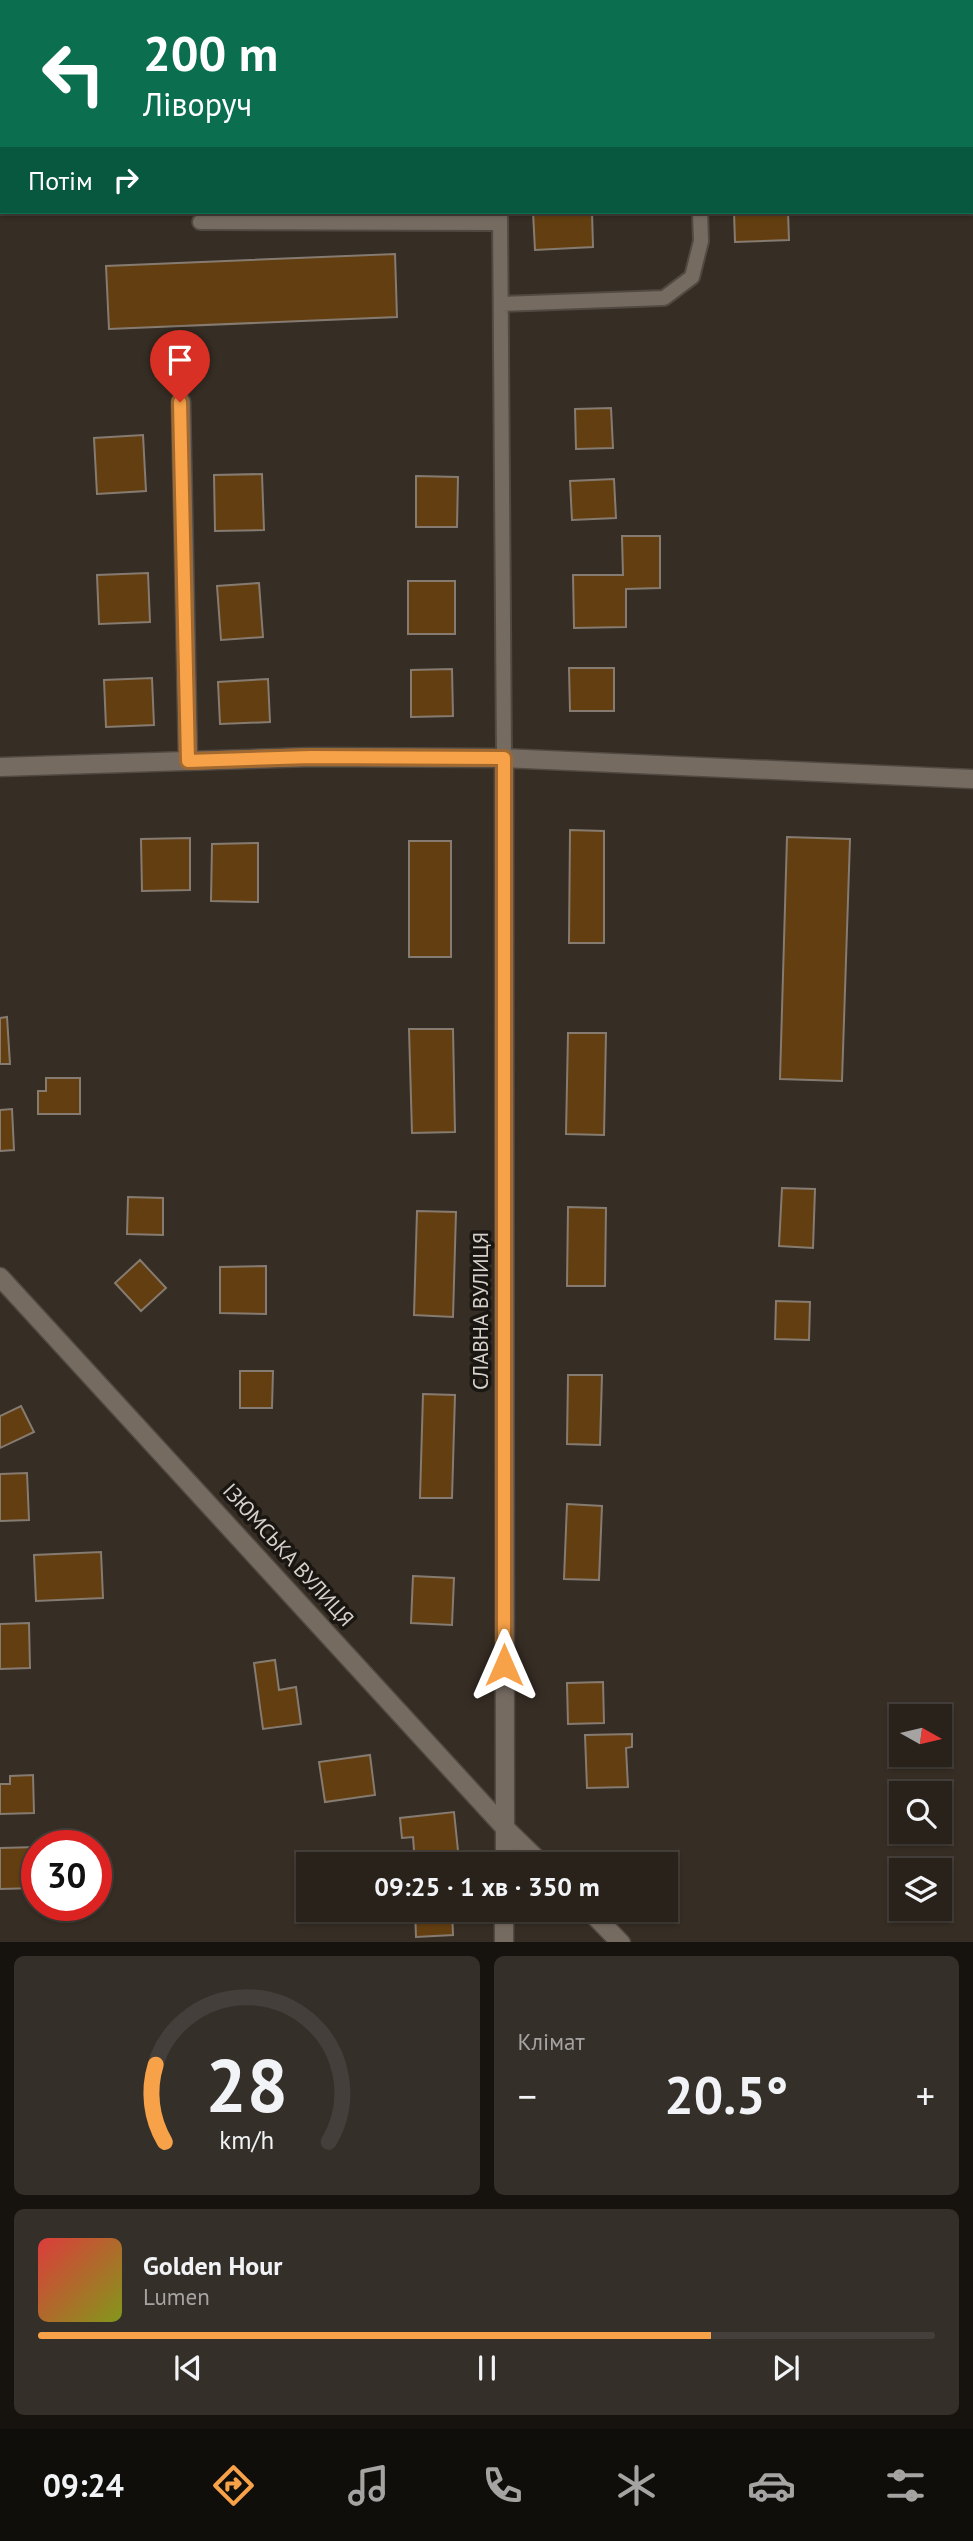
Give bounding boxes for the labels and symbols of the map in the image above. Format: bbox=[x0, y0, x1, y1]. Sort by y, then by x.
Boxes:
pin bbox=[150, 330, 210, 402]
street label: СЛАВНА ВУЛИЦЯ bbox=[467, 1232, 494, 1390]
street label: ІЗЮМСЬКА ВУЛИЦЯ bbox=[217, 1478, 360, 1632]
position arrow bbox=[467, 1628, 541, 1702]
north arrow bbox=[889, 1704, 952, 1768]
speed limit sign: 30 bbox=[21, 1830, 112, 1921]

